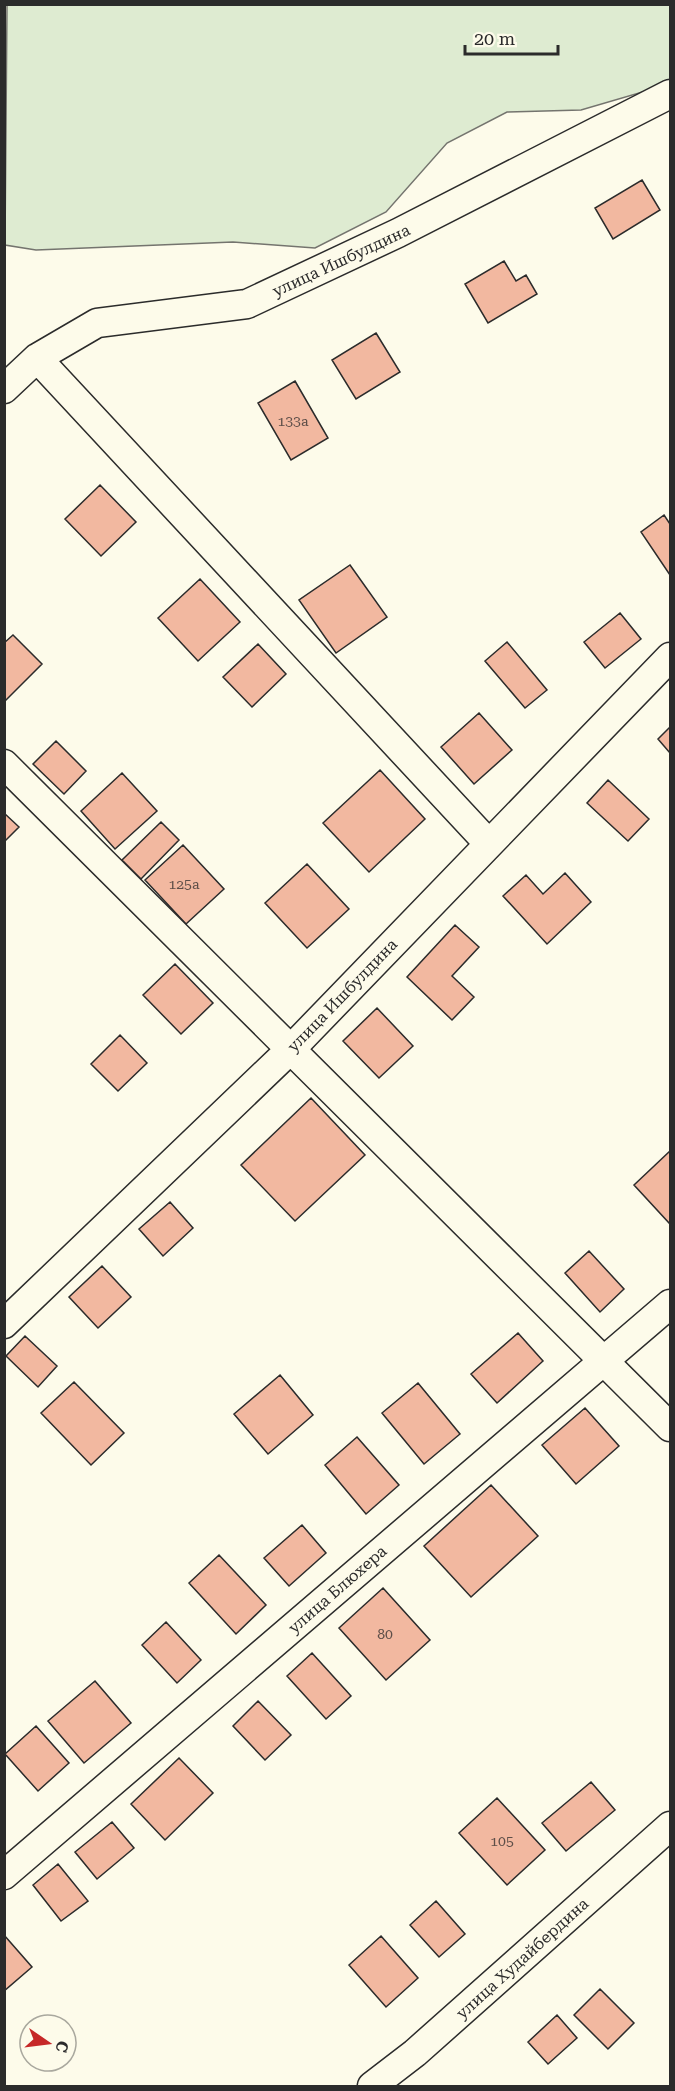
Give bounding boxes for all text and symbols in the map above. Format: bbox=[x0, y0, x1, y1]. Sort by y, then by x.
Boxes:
scale bar bbox=[465, 18, 558, 56]
text: 20 m bbox=[474, 28, 515, 49]
street label: улица Ишбулдина bbox=[269, 220, 413, 301]
house number: 133а bbox=[277, 413, 309, 429]
house number: 125а bbox=[168, 876, 200, 892]
street label: улица Ишбулдина bbox=[284, 935, 401, 1056]
street label: улица Блюхера bbox=[284, 1541, 391, 1637]
house number: 80 bbox=[377, 1626, 393, 1642]
house number: 105 bbox=[490, 1833, 514, 1849]
street label: улица Худайбердина bbox=[452, 1894, 593, 2023]
north arrow bbox=[18, 2013, 78, 2073]
text: С bbox=[51, 2039, 73, 2054]

